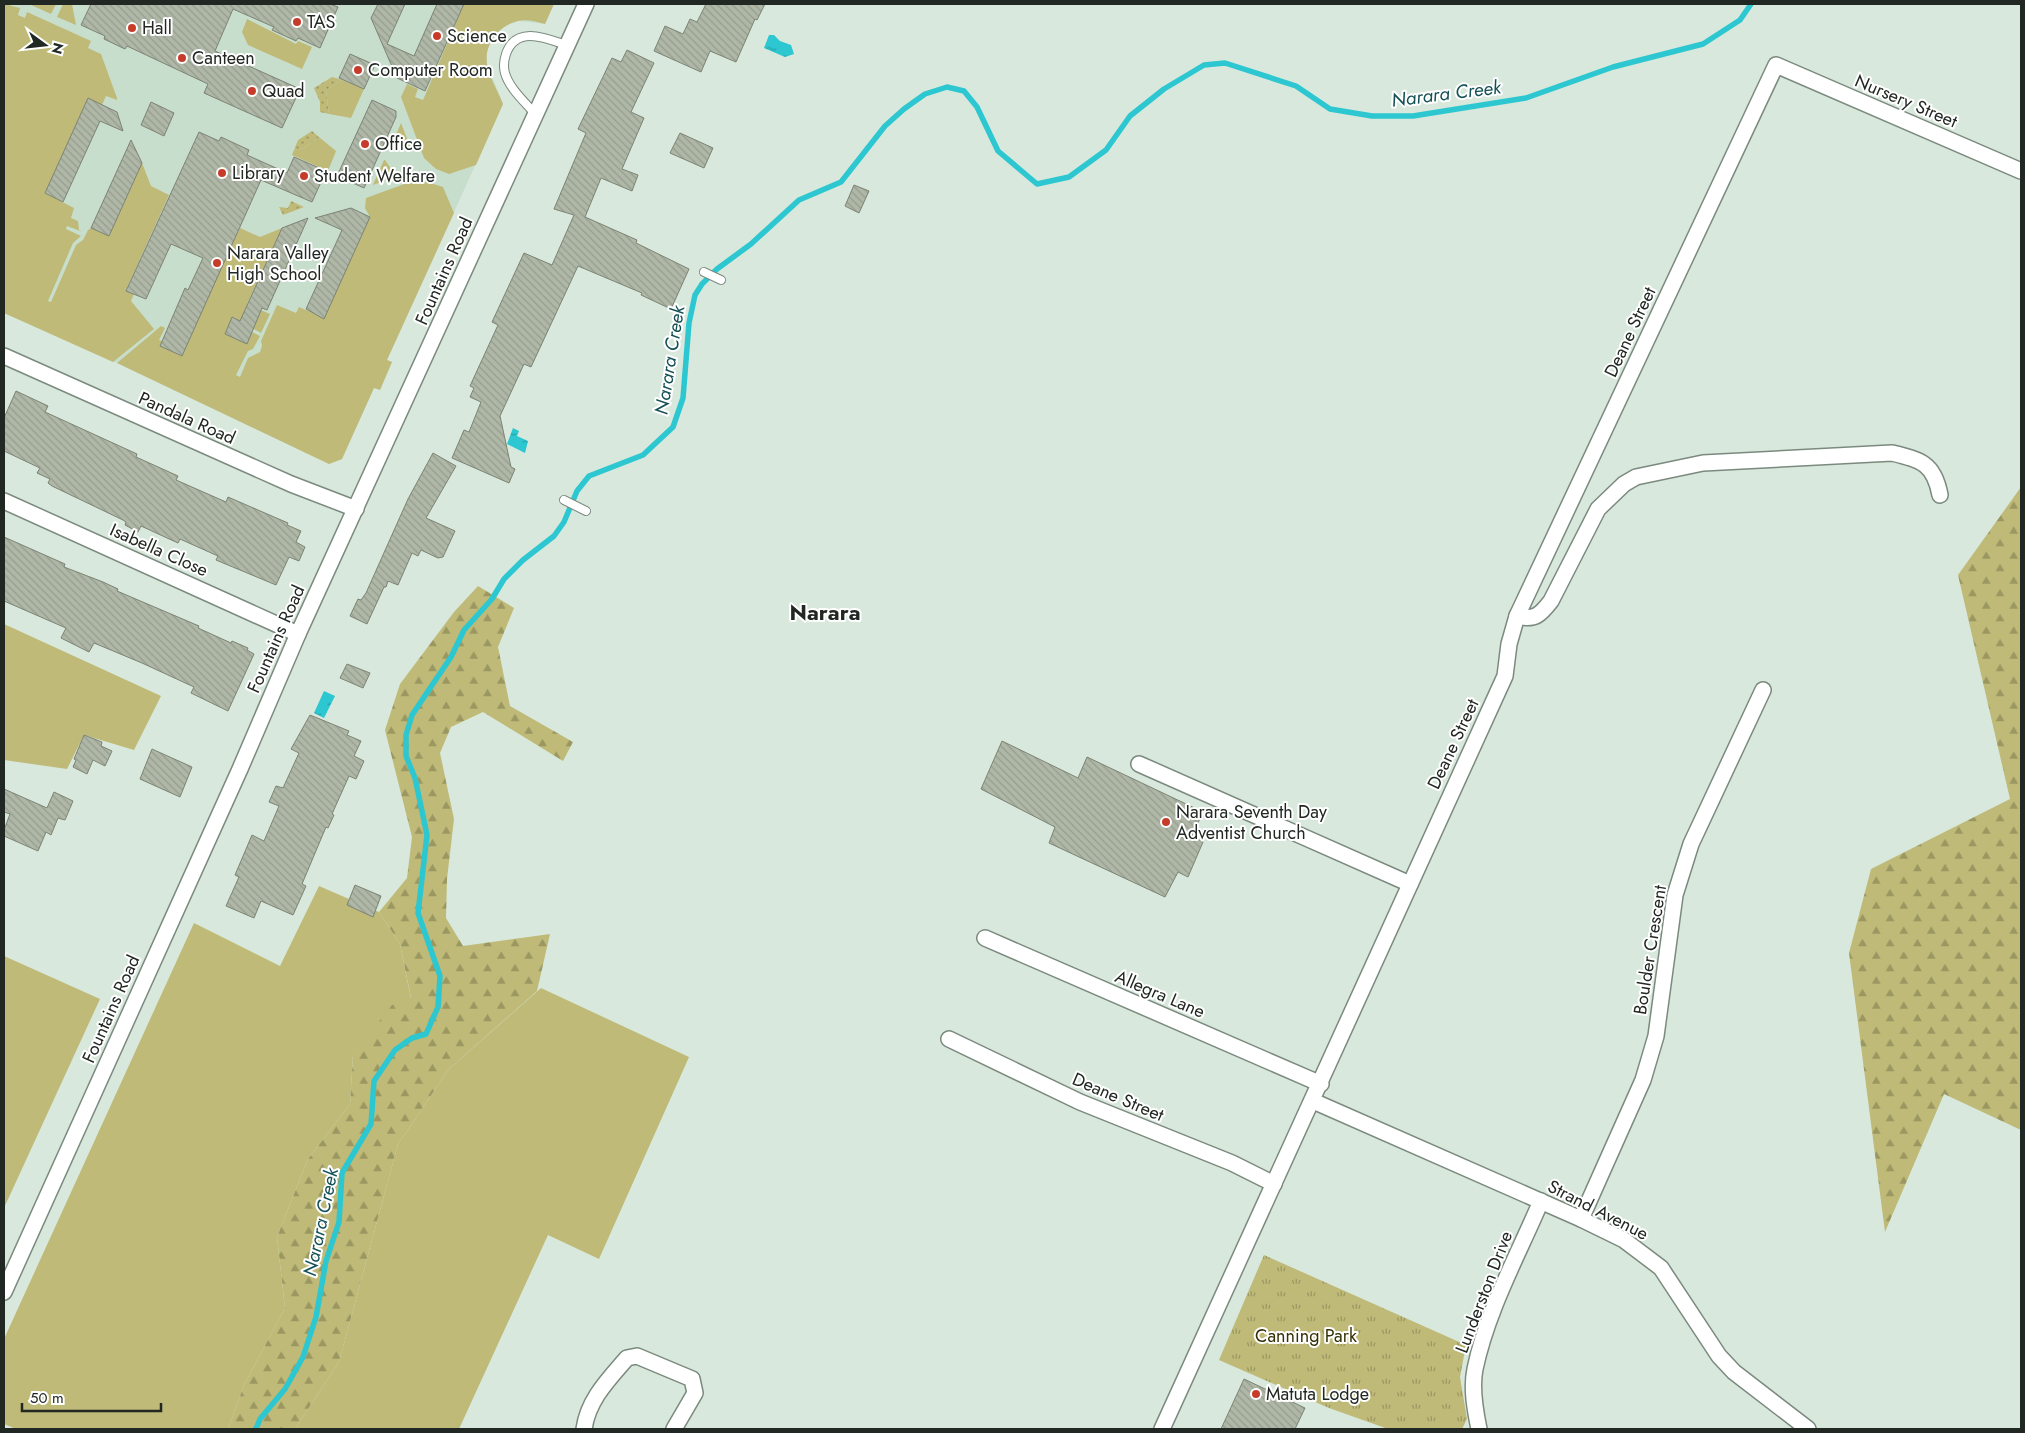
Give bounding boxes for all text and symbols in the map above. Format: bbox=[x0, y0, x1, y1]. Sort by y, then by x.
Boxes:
place label: TAS bbox=[307, 9, 335, 35]
place label: Hall bbox=[142, 15, 172, 41]
marker: TAS bbox=[291, 16, 303, 28]
north arrow bbox=[20, 20, 70, 70]
marker: Hall bbox=[126, 22, 138, 34]
place label: Science bbox=[447, 23, 507, 49]
marker: Science bbox=[431, 30, 443, 42]
text: N bbox=[46, 40, 69, 56]
place label: Canteen bbox=[192, 45, 255, 71]
marker: Canteen bbox=[176, 52, 188, 64]
place label: Computer Room bbox=[368, 57, 493, 83]
marker: Computer Room bbox=[352, 64, 364, 76]
street label: Nursery Street bbox=[1851, 68, 1962, 135]
water label: Narara Creek bbox=[1390, 73, 1503, 114]
place label: Quad bbox=[262, 78, 305, 104]
marker: Quad bbox=[246, 85, 258, 97]
place label: Office bbox=[375, 131, 422, 157]
marker: Office bbox=[359, 138, 371, 150]
place label: Library bbox=[232, 160, 285, 186]
place label: Student Welfare bbox=[314, 163, 435, 189]
marker: Library bbox=[216, 167, 228, 179]
marker: Student Welfare bbox=[298, 170, 310, 182]
street label: Fountains Road bbox=[409, 213, 479, 329]
place label: Narara Valley High School bbox=[227, 240, 329, 287]
marker: Narara Valley High School bbox=[211, 257, 223, 269]
street label: Deane Street bbox=[1598, 282, 1663, 382]
water label: Narara Creek bbox=[648, 303, 692, 417]
street label: Pandala Road bbox=[134, 385, 240, 451]
street label: Isabella Close bbox=[106, 517, 212, 583]
street label: Fountains Road bbox=[241, 581, 311, 697]
district label: Narara bbox=[789, 596, 861, 628]
street label: Deane Street bbox=[1421, 694, 1486, 794]
place label: Narara Seventh Day Adventist Church bbox=[1176, 799, 1327, 846]
marker: Narara Seventh Day Adventist Church bbox=[1160, 816, 1172, 828]
street label: Boulder Crescent bbox=[1627, 883, 1673, 1017]
street label: Fountains Road bbox=[76, 951, 146, 1067]
street label: Allegra Lane bbox=[1111, 963, 1209, 1025]
street label: Deane Street bbox=[1068, 1066, 1168, 1128]
water label: Narara Creek bbox=[296, 1165, 345, 1279]
street label: Strand Avenue bbox=[1543, 1173, 1653, 1247]
street label: Lunderston Drive bbox=[1449, 1227, 1519, 1357]
park label: Canning Park bbox=[1255, 1323, 1357, 1349]
scale bar bbox=[22, 1380, 161, 1412]
place label: Matuta Lodge bbox=[1266, 1381, 1369, 1407]
text: 50 m bbox=[30, 1387, 64, 1409]
marker: Matuta Lodge bbox=[1250, 1388, 1262, 1400]

